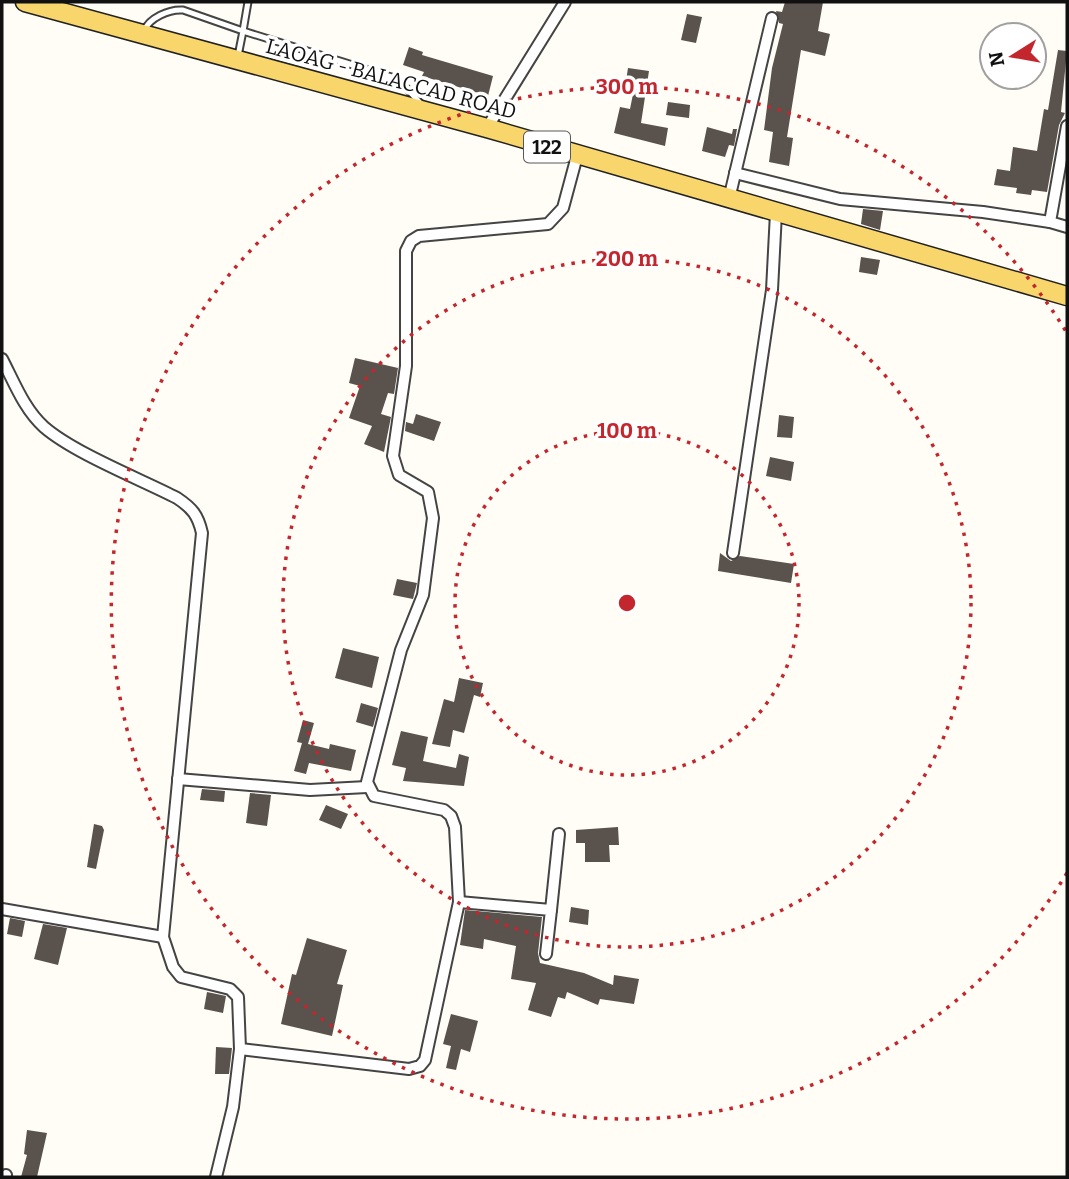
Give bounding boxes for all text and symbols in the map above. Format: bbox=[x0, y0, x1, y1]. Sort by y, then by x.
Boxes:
north arrow bbox=[978, 21, 1048, 91]
street label: LAOAG - BALACCAD ROAD bbox=[263, 33, 519, 125]
text: N bbox=[984, 49, 1009, 69]
text: 300 m bbox=[596, 74, 658, 100]
road number: 122 bbox=[524, 132, 570, 162]
text: 200 m bbox=[596, 246, 658, 272]
text: 100 m bbox=[597, 418, 657, 444]
centre of rings bbox=[615, 591, 639, 615]

